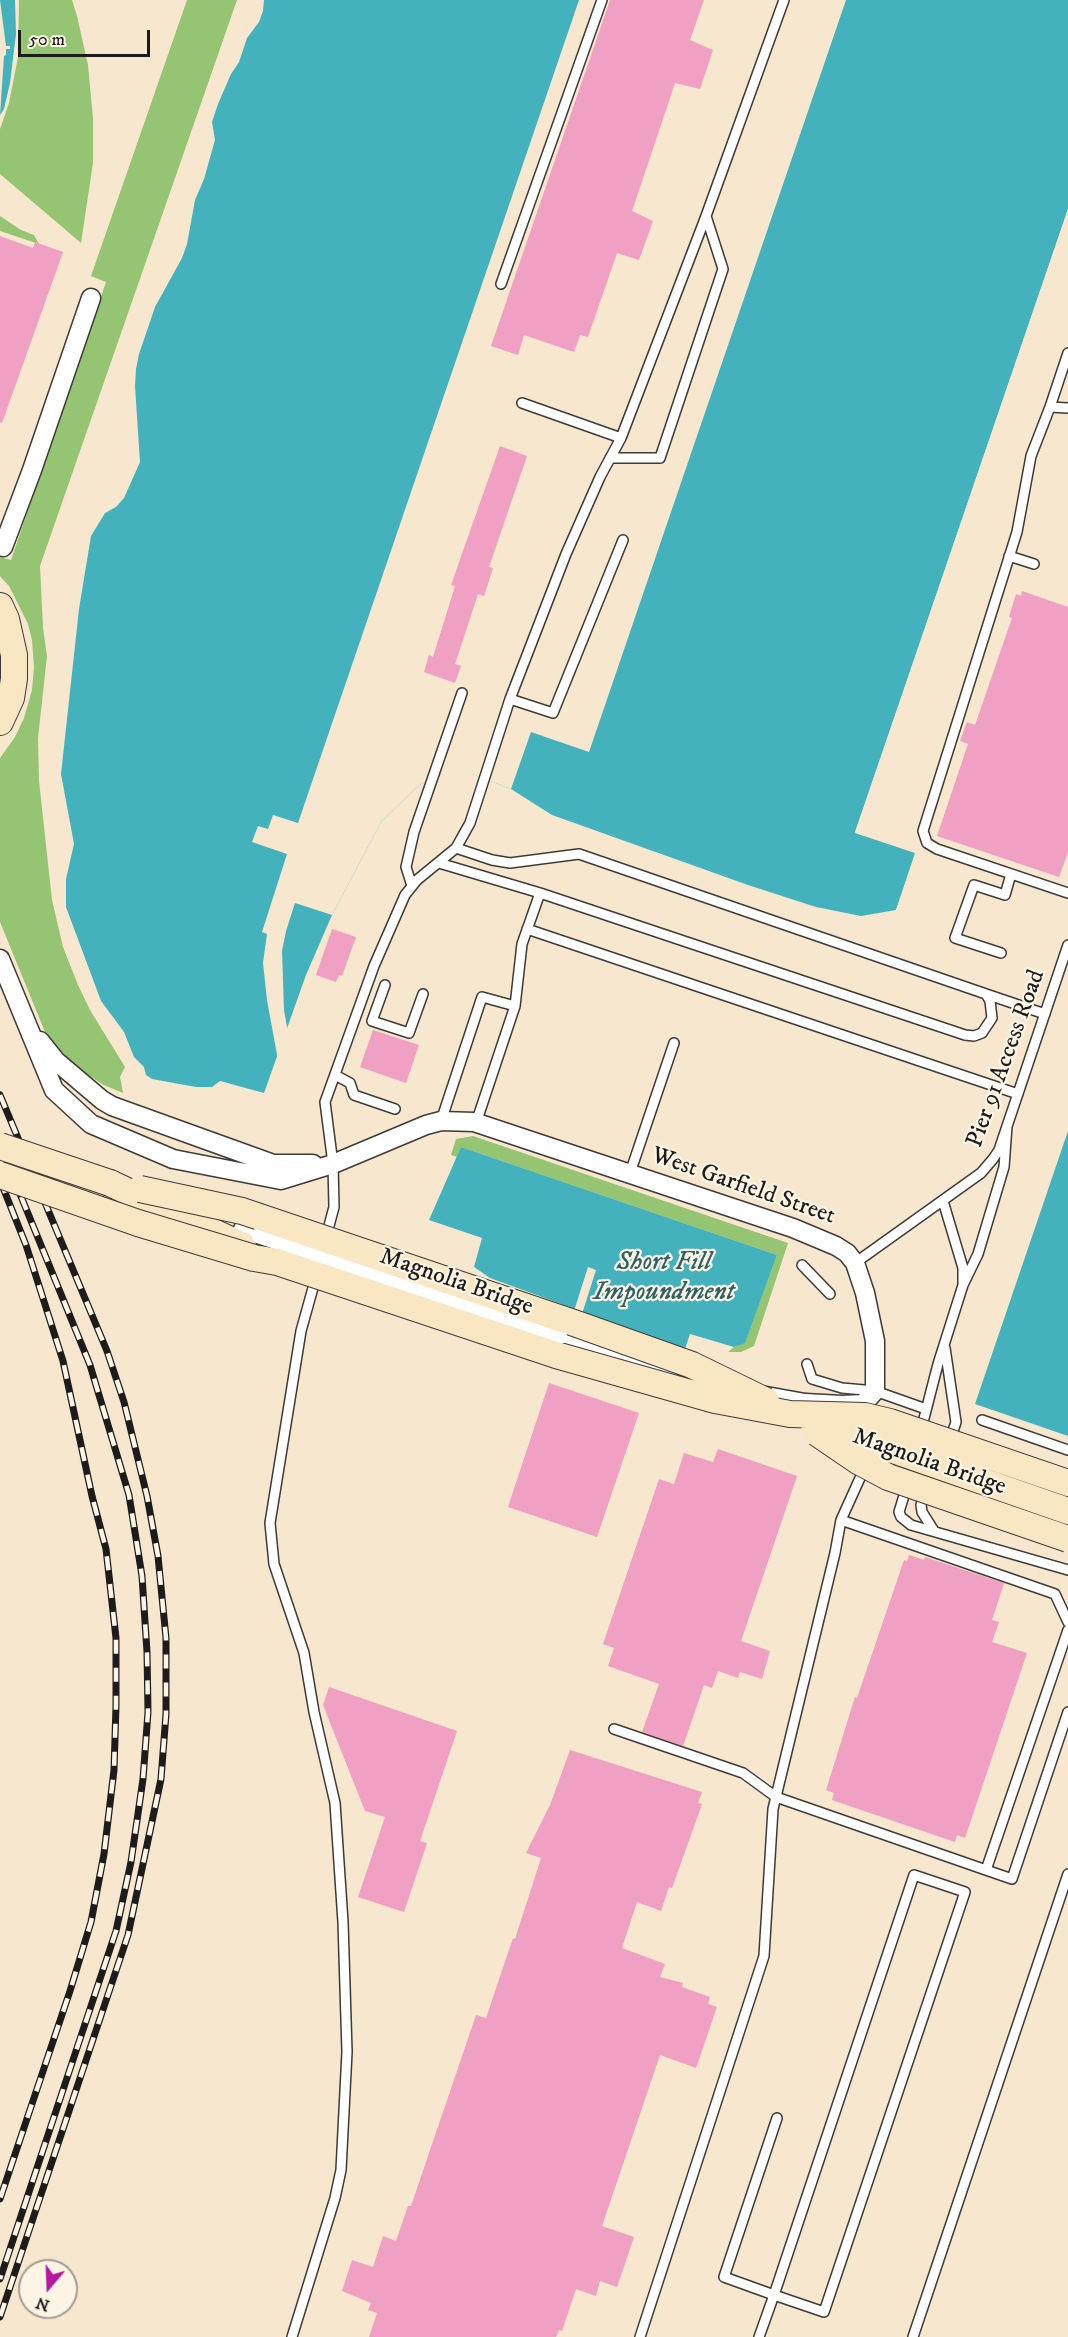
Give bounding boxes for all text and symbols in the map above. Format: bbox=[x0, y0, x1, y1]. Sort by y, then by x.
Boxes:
scale bar bbox=[21, 18, 153, 56]
text: 50 m bbox=[29, 29, 65, 51]
street label: Pier 91 Access Road bbox=[962, 966, 1052, 1152]
street label: West Garfield Street bbox=[647, 1142, 839, 1232]
street label: Magnolia Bridge bbox=[376, 1243, 536, 1323]
water label: Short Fill Impoundment bbox=[594, 1248, 734, 1310]
street label: Magnolia Bridge bbox=[849, 1423, 1009, 1503]
north arrow bbox=[18, 2259, 78, 2319]
text: N bbox=[33, 2293, 52, 2316]

